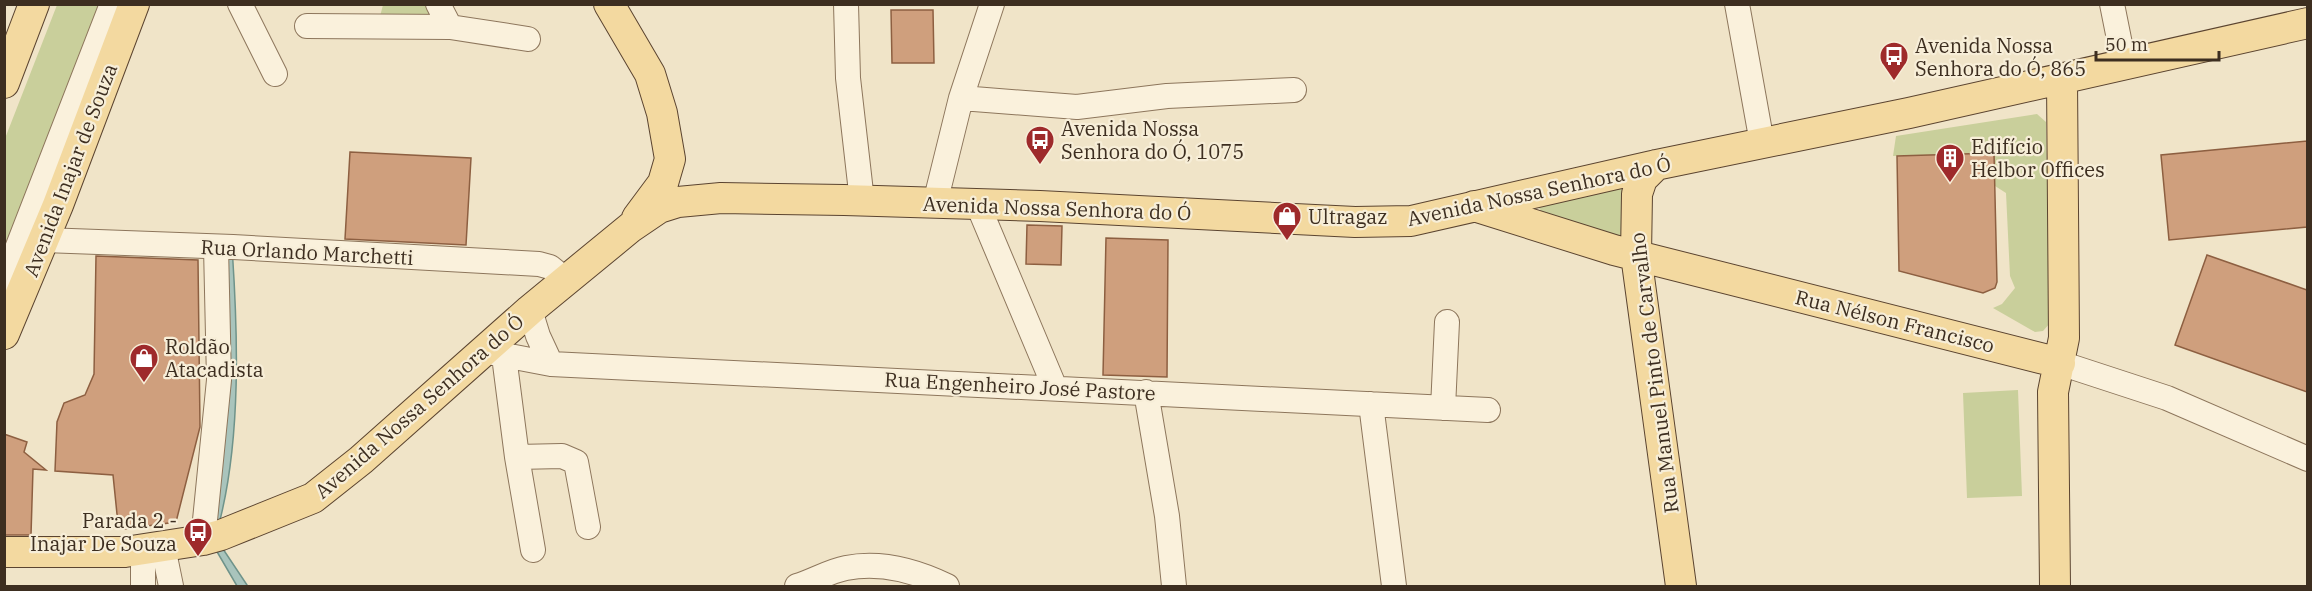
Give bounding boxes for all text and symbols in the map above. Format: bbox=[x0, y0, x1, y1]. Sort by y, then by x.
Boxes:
scale bar bbox=[2096, 24, 2219, 62]
place label: Avenida Nossa Senhora do Ó, 865 bbox=[1915, 32, 2086, 82]
text: 50 m bbox=[2105, 33, 2148, 56]
bus stop icon: Avenida Nossa Senhora do Ó, 865 bbox=[1878, 40, 1910, 82]
street label: Avenida Inajar de Souza bbox=[17, 59, 123, 280]
place label: Avenida Nossa Senhora do Ó, 1075 bbox=[1061, 115, 1244, 165]
bus stop icon: Avenida Nossa Senhora do Ó, 1075 bbox=[1024, 124, 1056, 166]
place label: Edifício Helbor Offices bbox=[1971, 133, 2105, 183]
building icon: Edifício Helbor Offices bbox=[1934, 142, 1966, 184]
street label: Avenida Nossa Senhora do Ó bbox=[1405, 150, 1673, 232]
street label: Avenida Nossa Senhora do Ó bbox=[922, 190, 1192, 226]
shop icon: Ultragaz bbox=[1271, 200, 1303, 242]
place label: Ultragaz bbox=[1308, 203, 1387, 230]
street label: Rua Manuel Pinto de Carvalho bbox=[1623, 231, 1685, 515]
street label: Rua Orlando Marchetti bbox=[200, 233, 414, 271]
street label: Rua Nélson Francisco bbox=[1793, 283, 1997, 359]
street label: Avenida Nossa Senhora do Ó bbox=[309, 308, 529, 504]
place label: Roldão Atacadista bbox=[165, 333, 264, 383]
shop icon: Roldão Atacadista bbox=[128, 342, 160, 384]
street label: Rua Engenheiro José Pastore bbox=[884, 365, 1156, 407]
place label: Parada 2 - Inajar De Souza bbox=[30, 507, 177, 557]
bus stop icon: Parada 2 - Inajar De Souza bbox=[182, 516, 214, 558]

